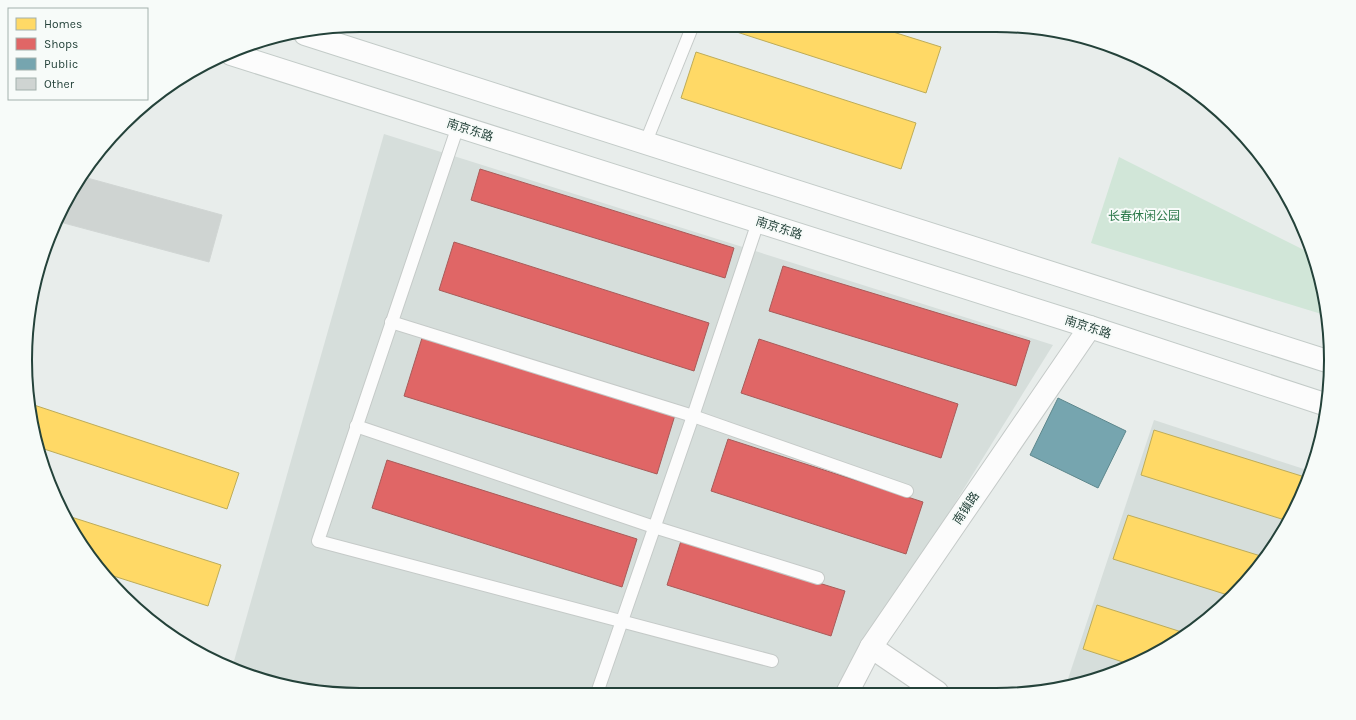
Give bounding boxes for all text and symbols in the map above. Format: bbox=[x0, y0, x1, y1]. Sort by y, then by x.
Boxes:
legend bbox=[8, 8, 148, 100]
text: Homes bbox=[44, 17, 82, 31]
text: Shops bbox=[44, 37, 78, 51]
text: Public bbox=[44, 57, 78, 71]
text: Other bbox=[44, 77, 75, 91]
street label: 南京东路 bbox=[445, 116, 495, 144]
park label: 长春休闲公园 bbox=[1108, 209, 1180, 223]
street label: 南京东路 bbox=[754, 214, 804, 242]
street label: 南京东路 bbox=[1063, 313, 1113, 341]
street label: 南镇路 bbox=[950, 489, 982, 527]

